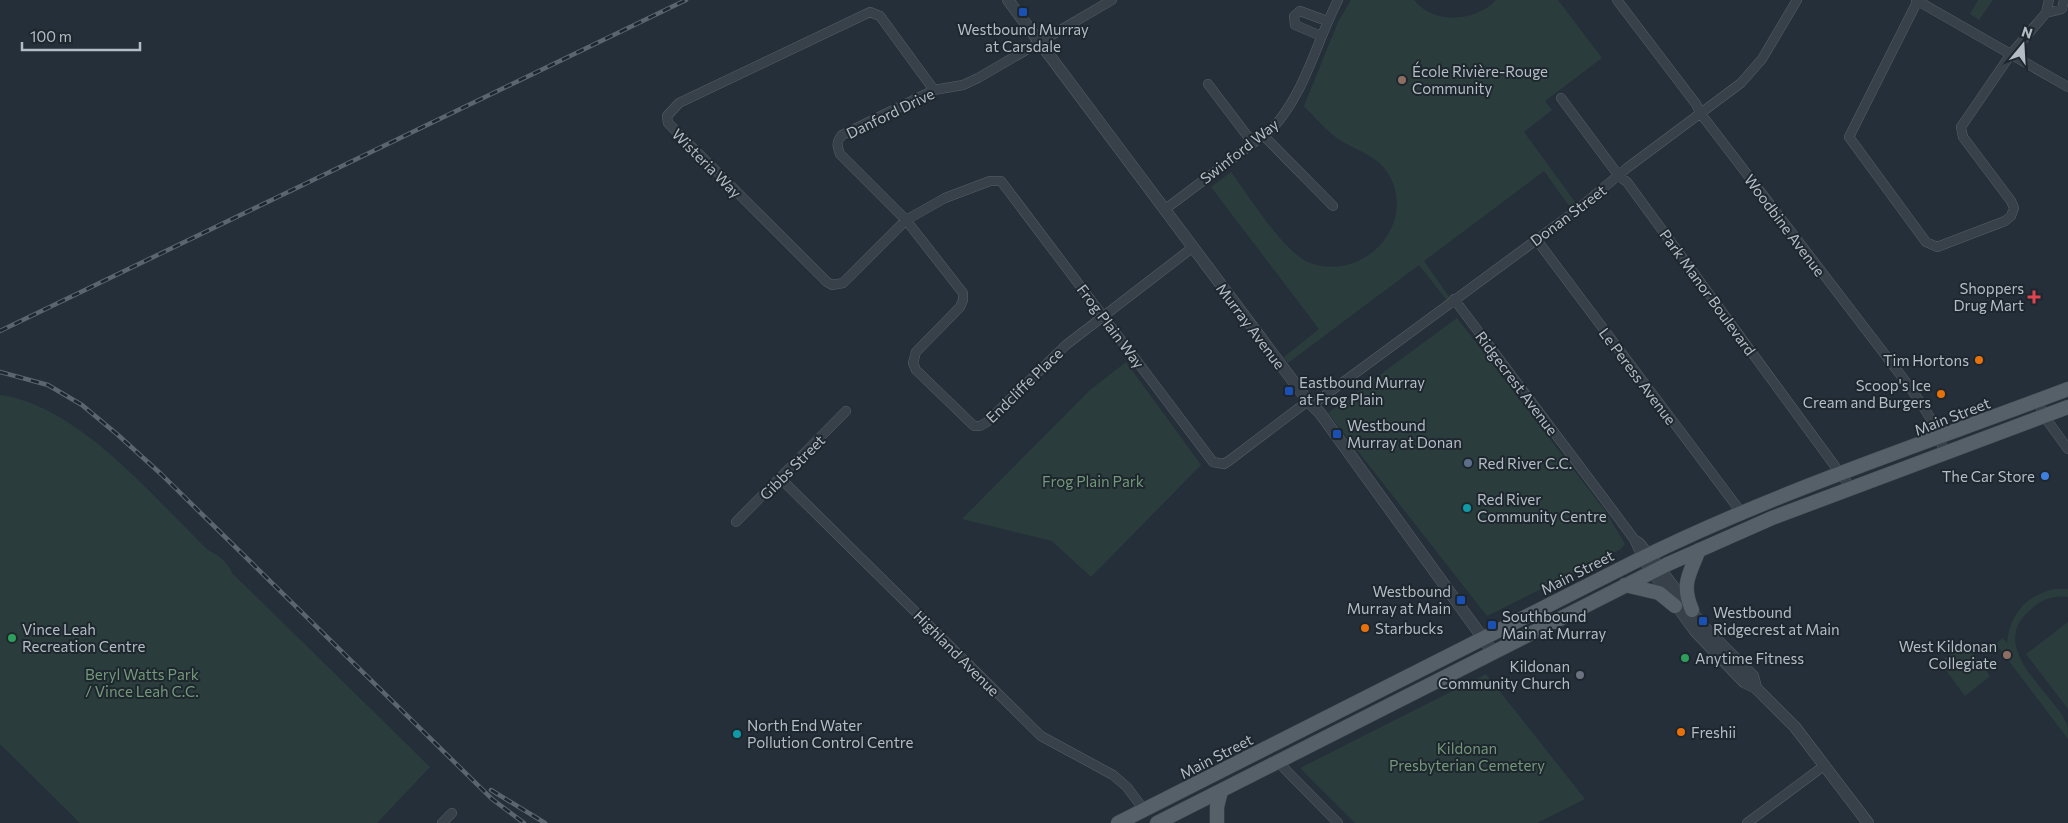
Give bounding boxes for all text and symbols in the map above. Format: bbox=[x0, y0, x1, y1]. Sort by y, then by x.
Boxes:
marker: Westbound Murray at Carsdale bbox=[1017, 6, 1029, 18]
scale bar bbox=[22, 20, 140, 52]
place label: Westbound Murray at Carsdale bbox=[957, 20, 1089, 55]
north arrow bbox=[1998, 20, 2048, 70]
text: N bbox=[2020, 22, 2035, 42]
text: 100 m bbox=[30, 27, 72, 45]
place label: École Rivière-Rouge Community bbox=[1412, 61, 1548, 97]
marker: École Rivière-Rouge Community bbox=[1396, 74, 1408, 86]
street label: Danford Drive bbox=[843, 84, 937, 142]
street label: Swinford Way bbox=[1196, 115, 1282, 187]
street label: Wisteria Way bbox=[669, 125, 745, 201]
street label: Woodbine Avenue bbox=[1741, 170, 1829, 280]
street label: Donan Street bbox=[1527, 181, 1609, 249]
street label: Park Manor Boulevard bbox=[1656, 226, 1760, 358]
place label: Shoppers Drug Mart bbox=[1953, 279, 2024, 314]
street label: Frog Plain Way bbox=[1074, 280, 1149, 372]
street label: Murray Avenue bbox=[1213, 280, 1289, 373]
marker: Shoppers Drug Mart bbox=[2028, 291, 2040, 303]
street label: Le Peress Avenue bbox=[1596, 324, 1680, 428]
street label: Ridgecrest Avenue bbox=[1472, 328, 1562, 439]
street label: Endcliffe Place bbox=[982, 344, 1066, 426]
place label: Tim Hortons bbox=[1883, 351, 1969, 369]
marker: Tim Hortons bbox=[1973, 354, 1985, 366]
place label: Eastbound Murray at Frog Plain bbox=[1299, 373, 1425, 408]
place label: Scoop's Ice Cream and Burgers bbox=[1803, 376, 1931, 411]
marker: Eastbound Murray at Frog Plain bbox=[1283, 385, 1295, 397]
marker: Scoop's Ice Cream and Burgers bbox=[1935, 388, 1947, 400]
street label: Main Street bbox=[1912, 393, 1992, 439]
place label: Westbound Murray at Donan bbox=[1347, 416, 1462, 451]
marker: Westbound Murray at Donan bbox=[1331, 428, 1343, 440]
street label: Gibbs Street bbox=[756, 431, 828, 503]
place label: Red River C.C. bbox=[1478, 454, 1572, 472]
marker: Red River C.C. bbox=[1462, 457, 1474, 469]
place label: The Car Store bbox=[1942, 467, 2035, 485]
marker: The Car Store bbox=[2039, 470, 2051, 482]
park label: Frog Plain Park bbox=[1042, 472, 1144, 490]
place label: Red River Community Centre bbox=[1477, 490, 1607, 525]
marker: Red River Community Centre bbox=[1461, 502, 1473, 514]
street label: Main Street bbox=[1537, 546, 1617, 598]
place label: Westbound Murray at Main bbox=[1347, 582, 1451, 617]
marker: Westbound Murray at Main bbox=[1455, 594, 1467, 606]
place label: Westbound Ridgecrest at Main bbox=[1713, 603, 1840, 638]
street label: Highland Avenue bbox=[910, 606, 1004, 700]
place label: Southbound Main at Murray bbox=[1502, 607, 1606, 642]
marker: Westbound Ridgecrest at Main bbox=[1697, 615, 1709, 627]
place label: Starbucks bbox=[1375, 619, 1443, 637]
marker: Southbound Main at Murray bbox=[1486, 619, 1498, 631]
place label: Vince Leah Recreation Centre bbox=[22, 620, 145, 655]
marker: Starbucks bbox=[1359, 622, 1371, 634]
marker: Vince Leah Recreation Centre bbox=[6, 632, 18, 644]
place label: West Kildonan Collegiate bbox=[1899, 637, 1997, 672]
place label: Anytime Fitness bbox=[1695, 649, 1804, 667]
marker: West Kildonan Collegiate bbox=[2001, 649, 2013, 661]
marker: Anytime Fitness bbox=[1679, 652, 1691, 664]
place label: Kildonan Community Church bbox=[1438, 657, 1570, 692]
park label: Beryl Watts Park / Vince Leah C.C. bbox=[85, 665, 199, 700]
marker: Kildonan Community Church bbox=[1574, 669, 1586, 681]
place label: North End Water Pollution Control Centre bbox=[747, 716, 914, 751]
place label: Freshii bbox=[1691, 723, 1736, 741]
marker: Freshii bbox=[1675, 726, 1687, 738]
marker: North End Water Pollution Control Centre bbox=[731, 728, 743, 740]
street label: Main Street bbox=[1176, 730, 1256, 782]
park label: Kildonan Presbyterian Cemetery bbox=[1389, 739, 1545, 774]

